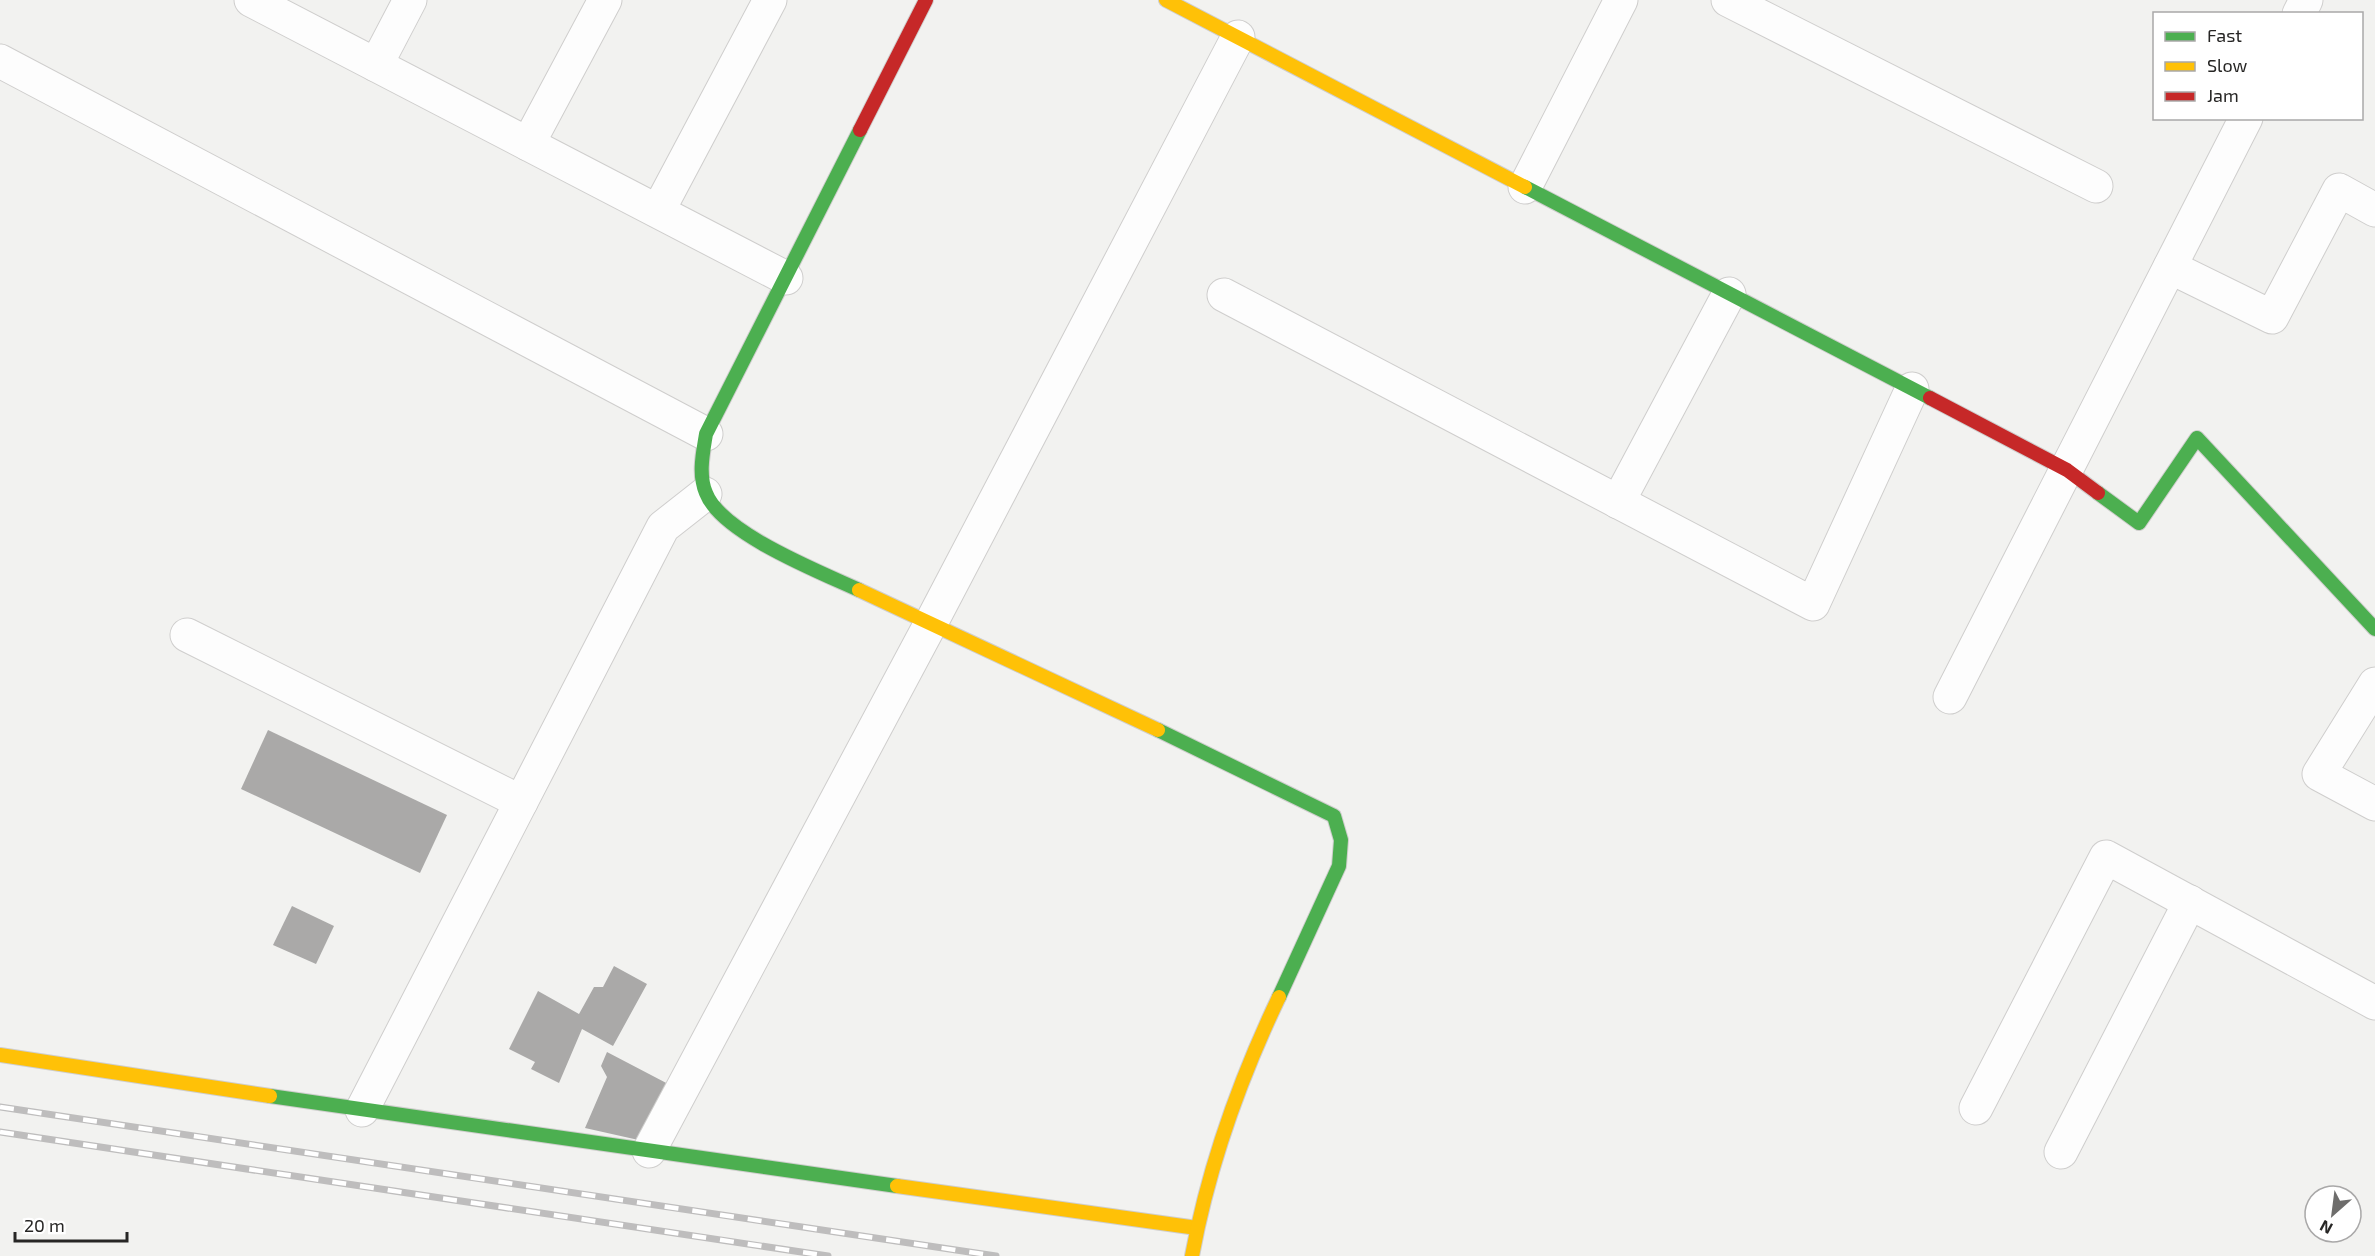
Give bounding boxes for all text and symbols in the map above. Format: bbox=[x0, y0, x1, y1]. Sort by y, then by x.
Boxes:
legend bbox=[2153, 12, 2363, 120]
text: Fast bbox=[2207, 24, 2242, 46]
text: Slow bbox=[2207, 54, 2248, 76]
text: Jam bbox=[2207, 84, 2239, 106]
north arrow bbox=[2303, 1184, 2363, 1244]
scale bar bbox=[15, 1205, 128, 1243]
text: 20 m bbox=[24, 1214, 65, 1236]
text: N bbox=[2316, 1217, 2335, 1239]

